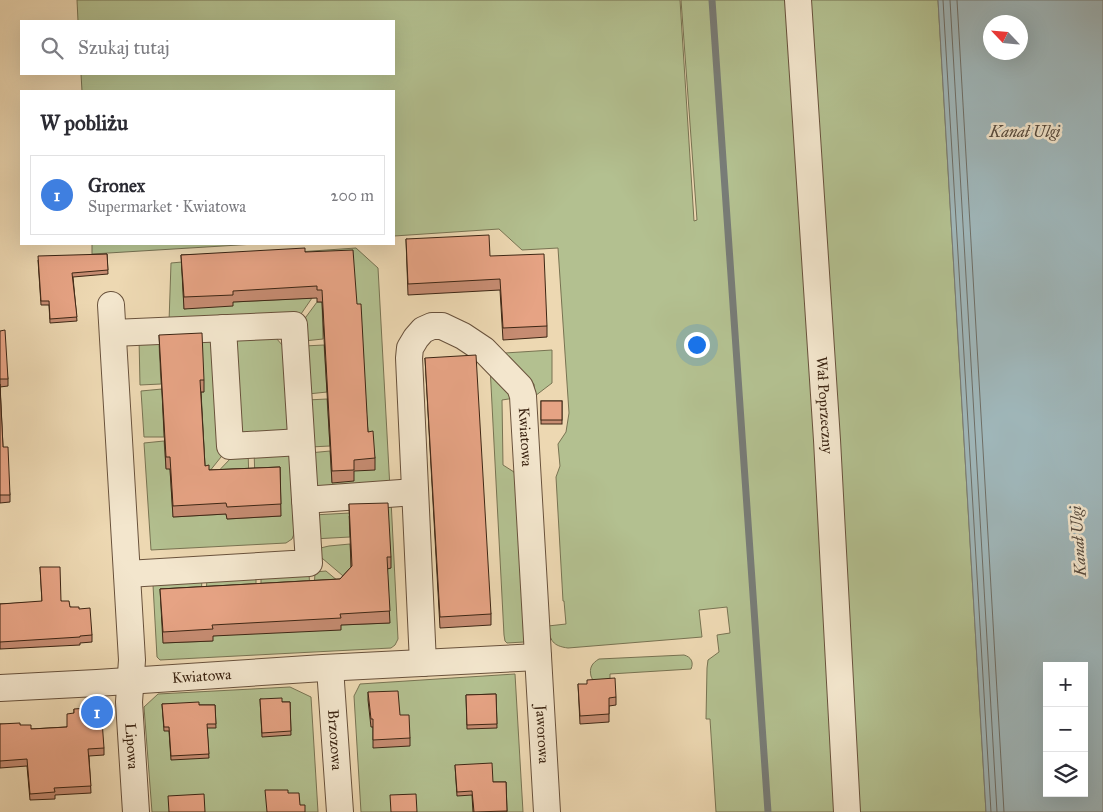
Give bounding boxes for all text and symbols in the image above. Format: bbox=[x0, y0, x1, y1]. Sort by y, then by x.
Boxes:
north arrow bbox=[983, 15, 1028, 60]
search box bbox=[20, 20, 395, 75]
icon: search bbox=[38, 34, 66, 62]
text: Szukaj tutaj bbox=[78, 36, 170, 59]
text: W pobliżu bbox=[40, 110, 128, 136]
water label: Kanał Ulgi bbox=[989, 122, 1061, 141]
text: Gronex bbox=[88, 174, 145, 197]
text: 1 bbox=[54, 186, 60, 205]
text: 200 m bbox=[331, 186, 374, 205]
text: Supermarket · Kwiatowa bbox=[88, 197, 246, 216]
your location bbox=[684, 332, 710, 358]
street label: Wał Poprzeczny bbox=[813, 356, 837, 455]
street label: Kwiatowa bbox=[515, 407, 536, 468]
water label: Kanał Ulgi bbox=[1066, 505, 1090, 578]
map controls bbox=[1043, 662, 1088, 797]
button: + bbox=[1043, 662, 1088, 707]
street label: Kwiatowa bbox=[171, 665, 233, 687]
pin: 1 bbox=[81, 693, 113, 731]
street label: Jaworowa bbox=[531, 703, 553, 765]
button: − bbox=[1043, 707, 1088, 752]
street label: Brzozowa bbox=[324, 709, 346, 771]
street label: Lipowa bbox=[121, 722, 142, 771]
button: layers bbox=[1043, 752, 1088, 797]

